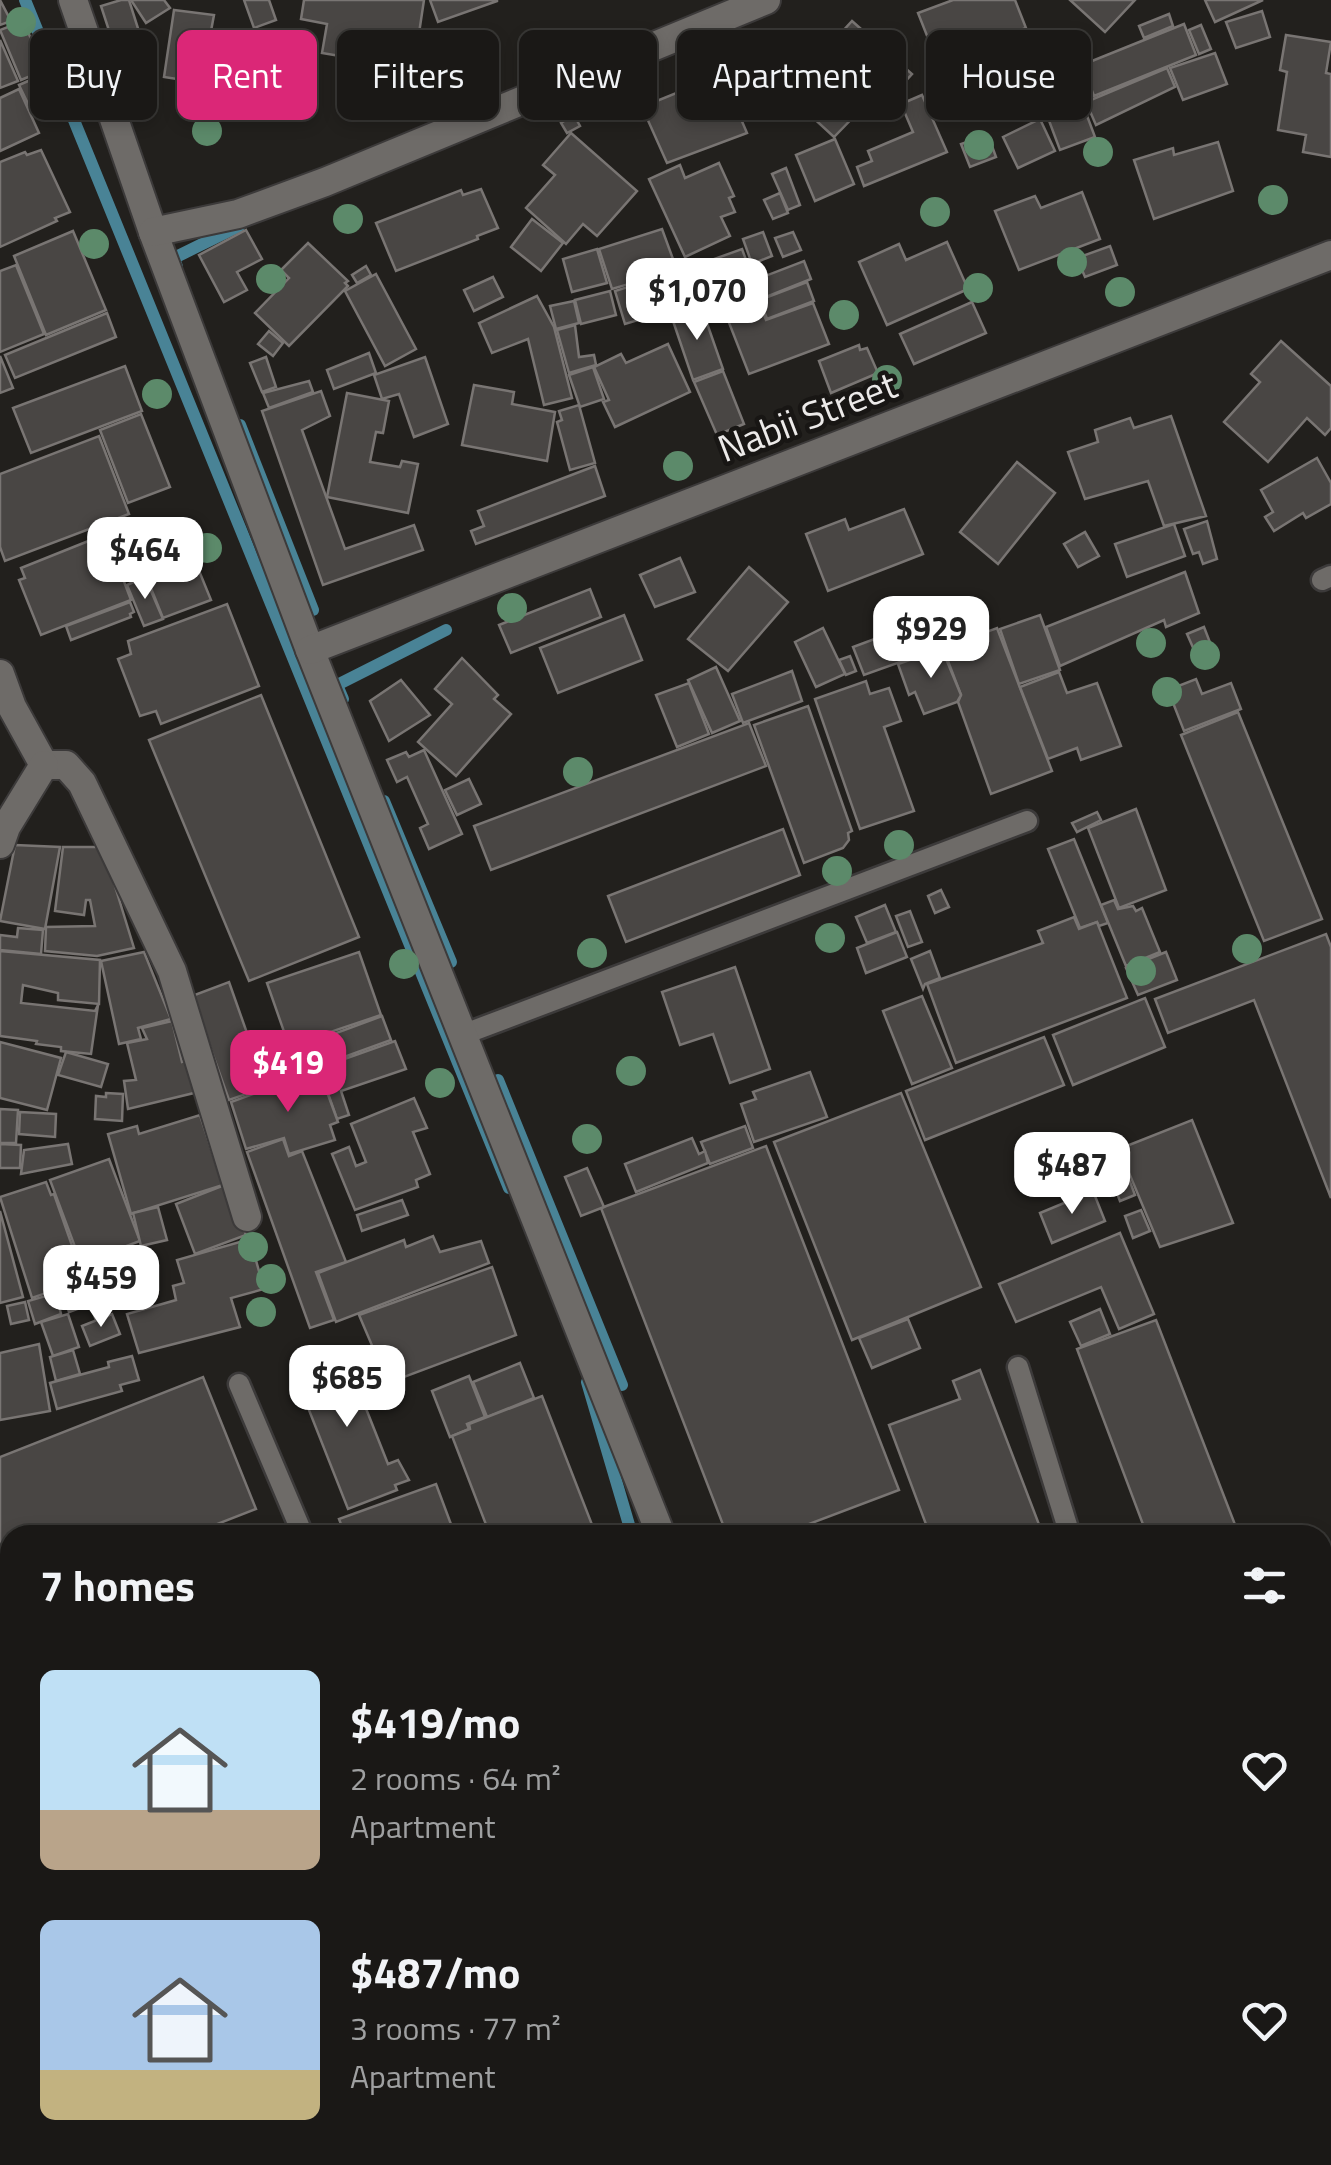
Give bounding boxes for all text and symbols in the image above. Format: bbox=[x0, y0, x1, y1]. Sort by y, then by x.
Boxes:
chip: Buy bbox=[30, 30, 157, 120]
chip: Rent bbox=[177, 30, 317, 120]
chip: Filters bbox=[337, 30, 499, 120]
chip: New bbox=[519, 30, 657, 120]
chip: Apartment bbox=[677, 30, 906, 120]
chip: House bbox=[926, 30, 1091, 120]
pin: $1,070 bbox=[616, 258, 778, 343]
text: $1,070 bbox=[648, 266, 746, 314]
street label: Nabii Street bbox=[709, 355, 905, 477]
pin: $464 bbox=[86, 517, 204, 602]
text: $464 bbox=[109, 525, 181, 573]
pin: $929 bbox=[872, 596, 990, 681]
text: $929 bbox=[895, 604, 967, 652]
pin: $419 bbox=[229, 1030, 347, 1115]
text: $419 bbox=[252, 1038, 324, 1086]
pin: $487 bbox=[1013, 1132, 1131, 1217]
text: $487 bbox=[1036, 1140, 1108, 1188]
pin: $459 bbox=[42, 1245, 160, 1330]
text: $459 bbox=[65, 1253, 137, 1301]
pin: $685 bbox=[288, 1345, 406, 1430]
text: $685 bbox=[311, 1353, 383, 1401]
text: 7 homes bbox=[40, 1553, 195, 1617]
icon: filters bbox=[1237, 1558, 1292, 1613]
text: $419/mo bbox=[350, 1690, 520, 1754]
icon: home bbox=[120, 1710, 240, 1830]
icon: heart bbox=[1237, 1743, 1292, 1798]
text: 2 rooms · 64 m² bbox=[350, 1754, 561, 1802]
text: Apartment bbox=[350, 1802, 496, 1850]
text: $487/mo bbox=[350, 1940, 520, 2004]
icon: home bbox=[120, 1960, 240, 2080]
icon: heart bbox=[1237, 1993, 1292, 2048]
text: 3 rooms · 77 m² bbox=[350, 2004, 561, 2052]
text: Apartment bbox=[350, 2052, 496, 2100]

